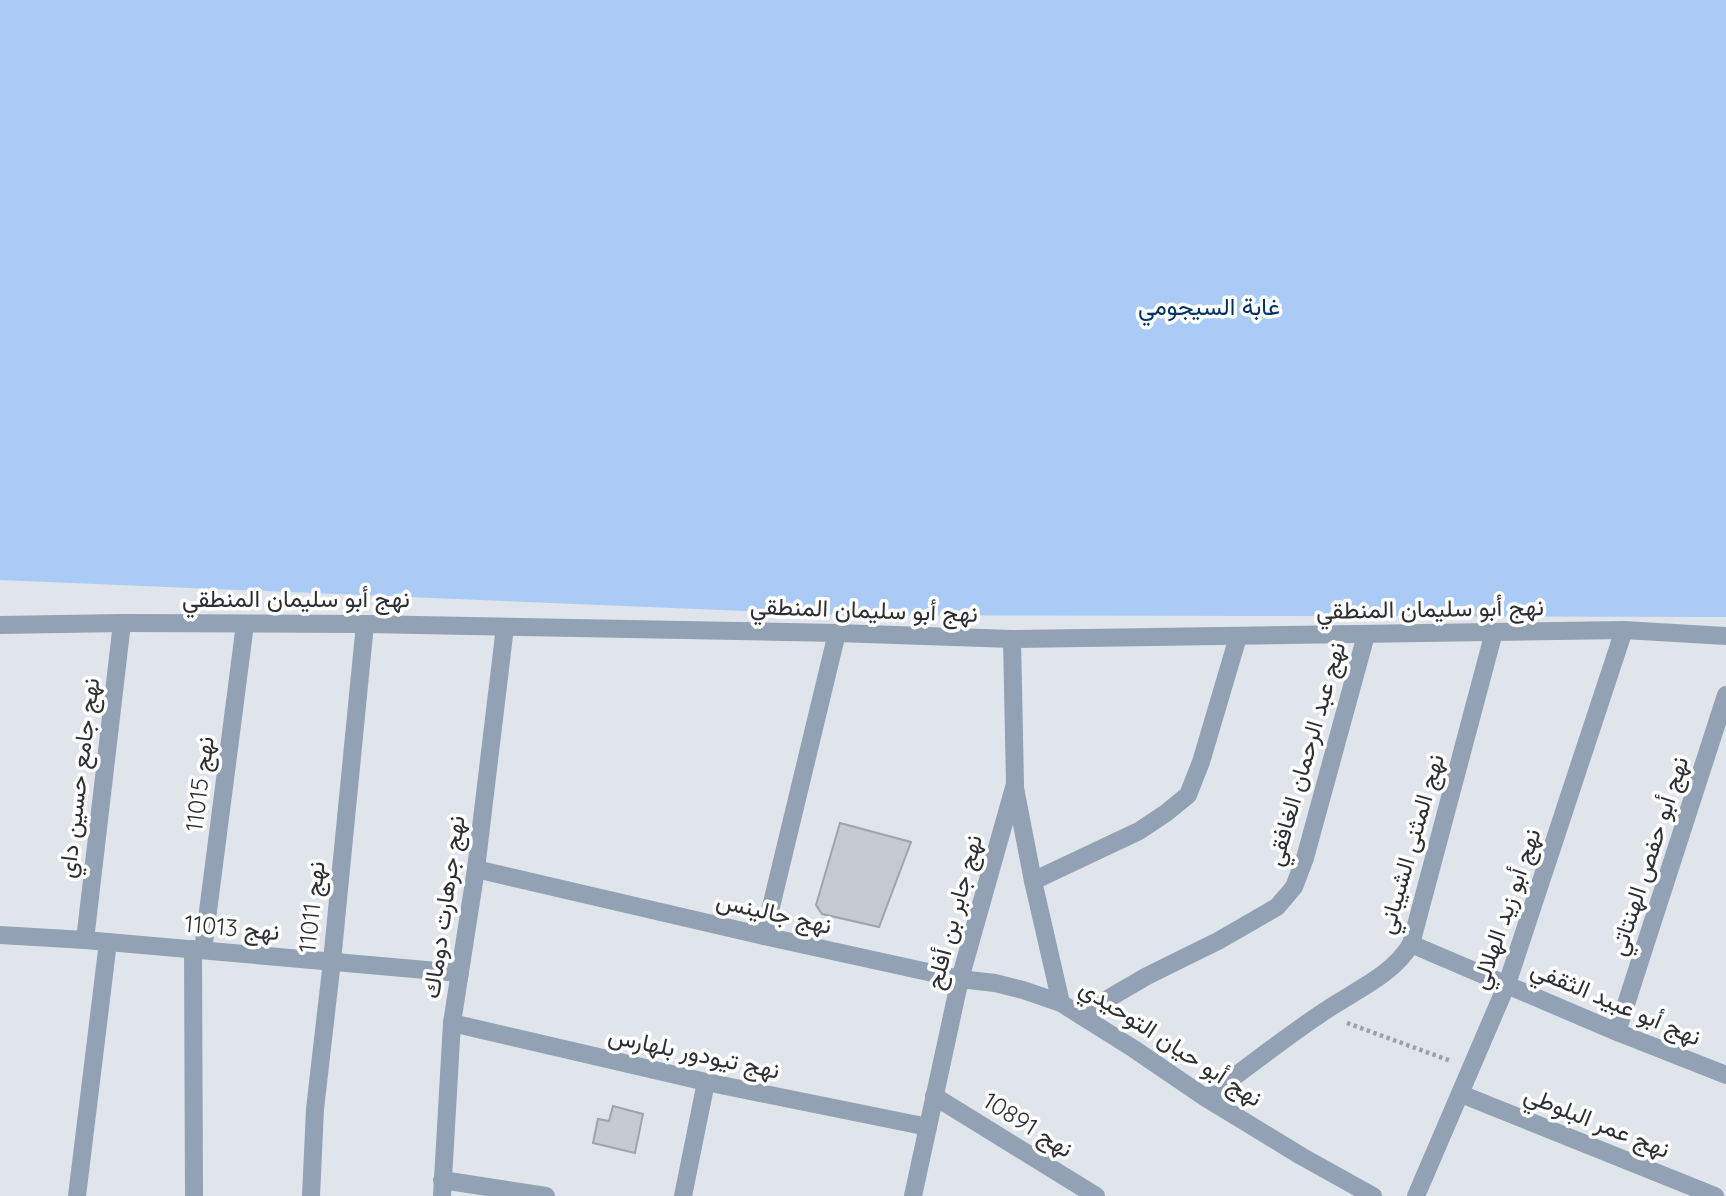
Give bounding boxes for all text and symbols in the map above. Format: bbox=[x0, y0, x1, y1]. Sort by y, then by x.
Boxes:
park label: غابة السيجومي bbox=[1138, 291, 1280, 326]
street label: نهج أبو سليمان المنطقي bbox=[182, 583, 410, 618]
street label: نهج أبو سليمان المنطقي bbox=[749, 590, 978, 633]
street label: نهج أبو سليمان المنطقي bbox=[1316, 591, 1544, 630]
street label: نهج عبد الرحمان الغافقي bbox=[1259, 638, 1356, 871]
street label: نهج جامع حسين داي bbox=[51, 676, 110, 880]
street label: نهج 11015 bbox=[178, 734, 223, 834]
street label: نهج المثنى الشيباني bbox=[1370, 750, 1455, 939]
street label: نهج أبو حفص الهنتاتي bbox=[1602, 752, 1699, 961]
street label: نهج جرهارت دوماك bbox=[415, 813, 474, 1001]
street label: نهج أبو زيد الهلالي bbox=[1464, 824, 1551, 995]
street label: نهج جابر بن أفلح bbox=[918, 831, 991, 993]
street label: نهج 11011 bbox=[291, 860, 334, 954]
street label: نهج جالينس bbox=[713, 884, 835, 943]
street label: نهج 11013 bbox=[183, 908, 281, 949]
street label: نهج أبو عبيد الثقفي bbox=[1525, 953, 1706, 1056]
street label: نهج أبو حيان التوحيدي bbox=[1072, 972, 1269, 1117]
street label: نهج تيودور بلهارس bbox=[605, 1019, 783, 1088]
street label: نهج عمر البلوطي bbox=[1518, 1078, 1675, 1169]
street label: نهج 10891 bbox=[976, 1085, 1079, 1166]

